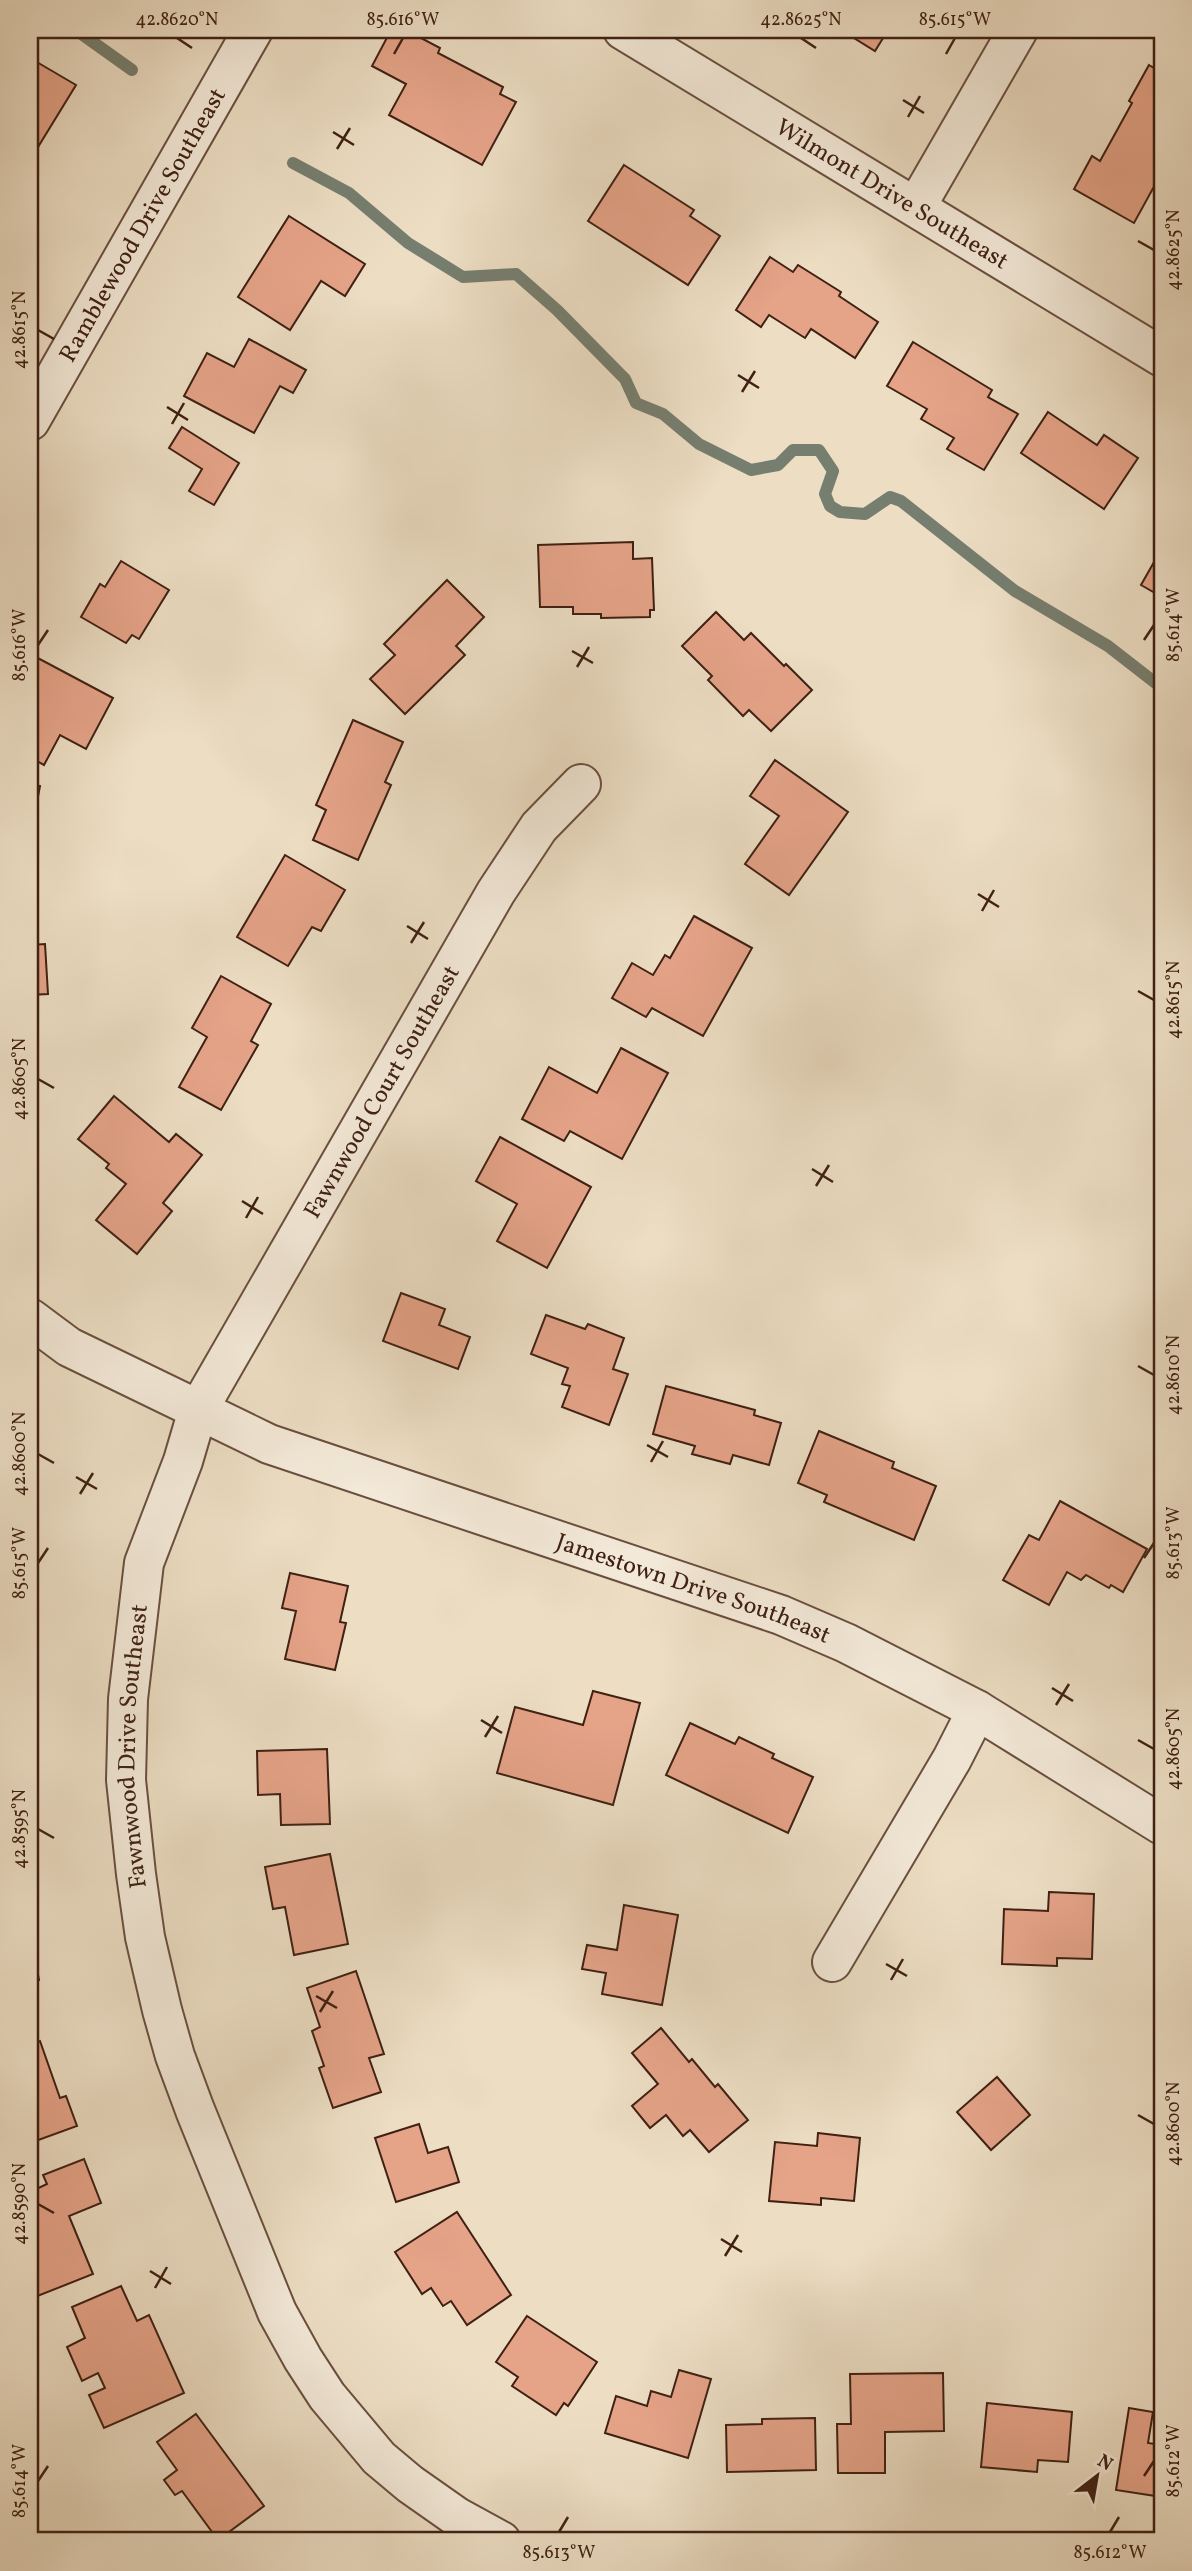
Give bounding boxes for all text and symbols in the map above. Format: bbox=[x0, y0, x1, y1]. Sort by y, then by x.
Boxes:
text: 42.8620°N bbox=[136, 8, 218, 33]
text: 85.616°W bbox=[367, 8, 439, 33]
text: 42.8625°N bbox=[760, 8, 842, 33]
text: 85.615°W bbox=[919, 8, 991, 33]
street label: Ramblewood Drive Southeast bbox=[52, 82, 235, 369]
street label: Wilmont Drive Southeast bbox=[768, 111, 1014, 279]
text: 42.8625°N bbox=[1162, 209, 1187, 291]
text: 42.8615°N bbox=[8, 291, 33, 369]
text: 85.614°W bbox=[1162, 588, 1187, 662]
text: 85.616°W bbox=[8, 609, 33, 681]
street label: Fawnwood Court Southeast bbox=[297, 959, 469, 1226]
text: 42.8615°N bbox=[1162, 961, 1187, 1039]
text: 42.8605°N bbox=[8, 1038, 33, 1120]
text: 42.8610°N bbox=[1162, 1335, 1187, 1415]
text: 42.8600°N bbox=[8, 1412, 33, 1496]
text: 85.613°W bbox=[1162, 1507, 1187, 1579]
street label: Jamestown Drive Southeast bbox=[551, 1526, 835, 1653]
text: 85.615°W bbox=[8, 1527, 33, 1599]
street label: Fawnwood Drive Southeast bbox=[111, 1602, 158, 1890]
text: 42.8605°N bbox=[1162, 1708, 1187, 1790]
text: 42.8595°N bbox=[8, 1789, 33, 1869]
text: 42.8600°N bbox=[1162, 2082, 1187, 2166]
text: 42.8590°N bbox=[8, 2163, 33, 2245]
text: 85.612°W bbox=[1162, 2425, 1187, 2497]
north arrow bbox=[1062, 2442, 1132, 2512]
text: 85.614°W bbox=[8, 2444, 33, 2518]
text: N bbox=[1092, 2448, 1118, 2478]
text: 85.613°W bbox=[523, 2541, 595, 2566]
text: 85.612°W bbox=[1074, 2541, 1146, 2566]

